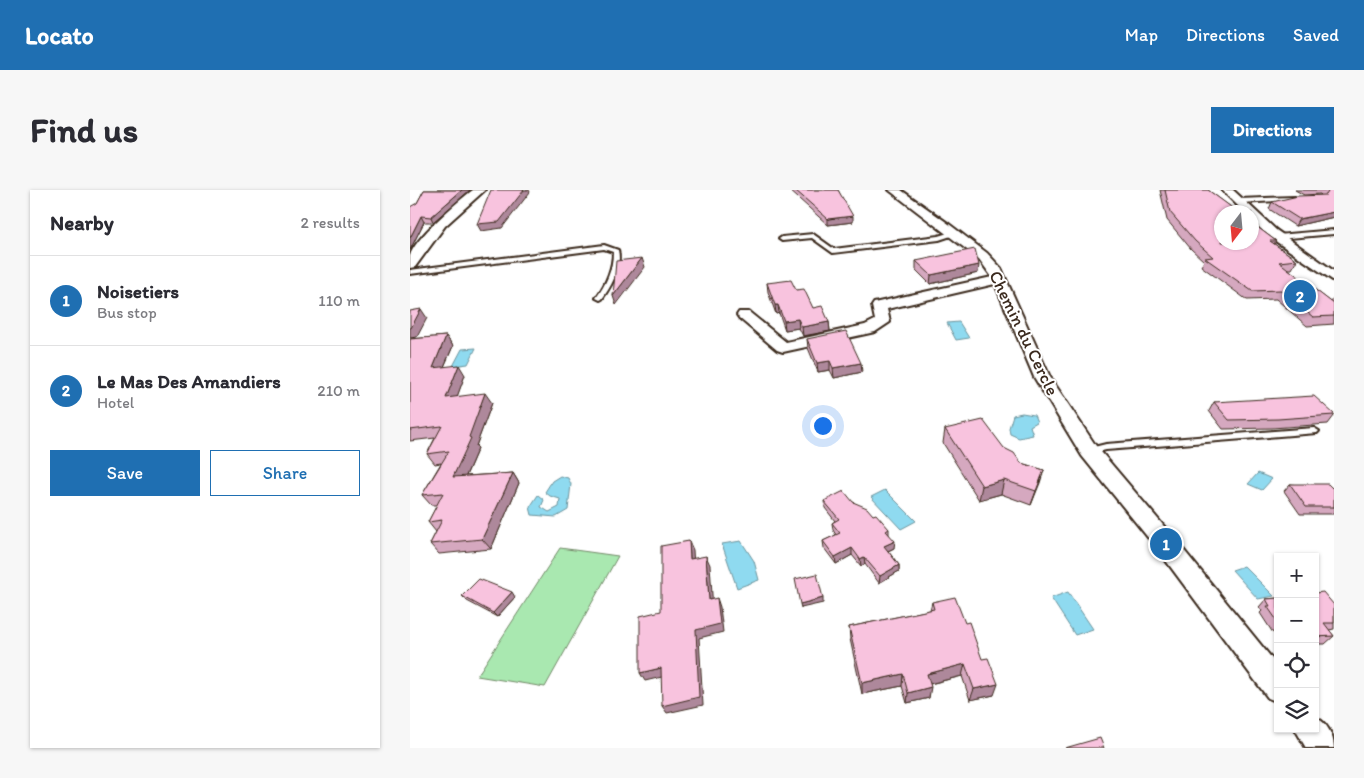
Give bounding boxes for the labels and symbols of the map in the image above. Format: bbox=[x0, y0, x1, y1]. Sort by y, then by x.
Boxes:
north arrow bbox=[1214, 205, 1259, 250]
street label: Chemin du Cercle bbox=[984, 267, 1064, 399]
pin: 2 bbox=[1284, 277, 1316, 315]
your location bbox=[810, 413, 836, 439]
pin: 1 bbox=[1150, 525, 1182, 563]

